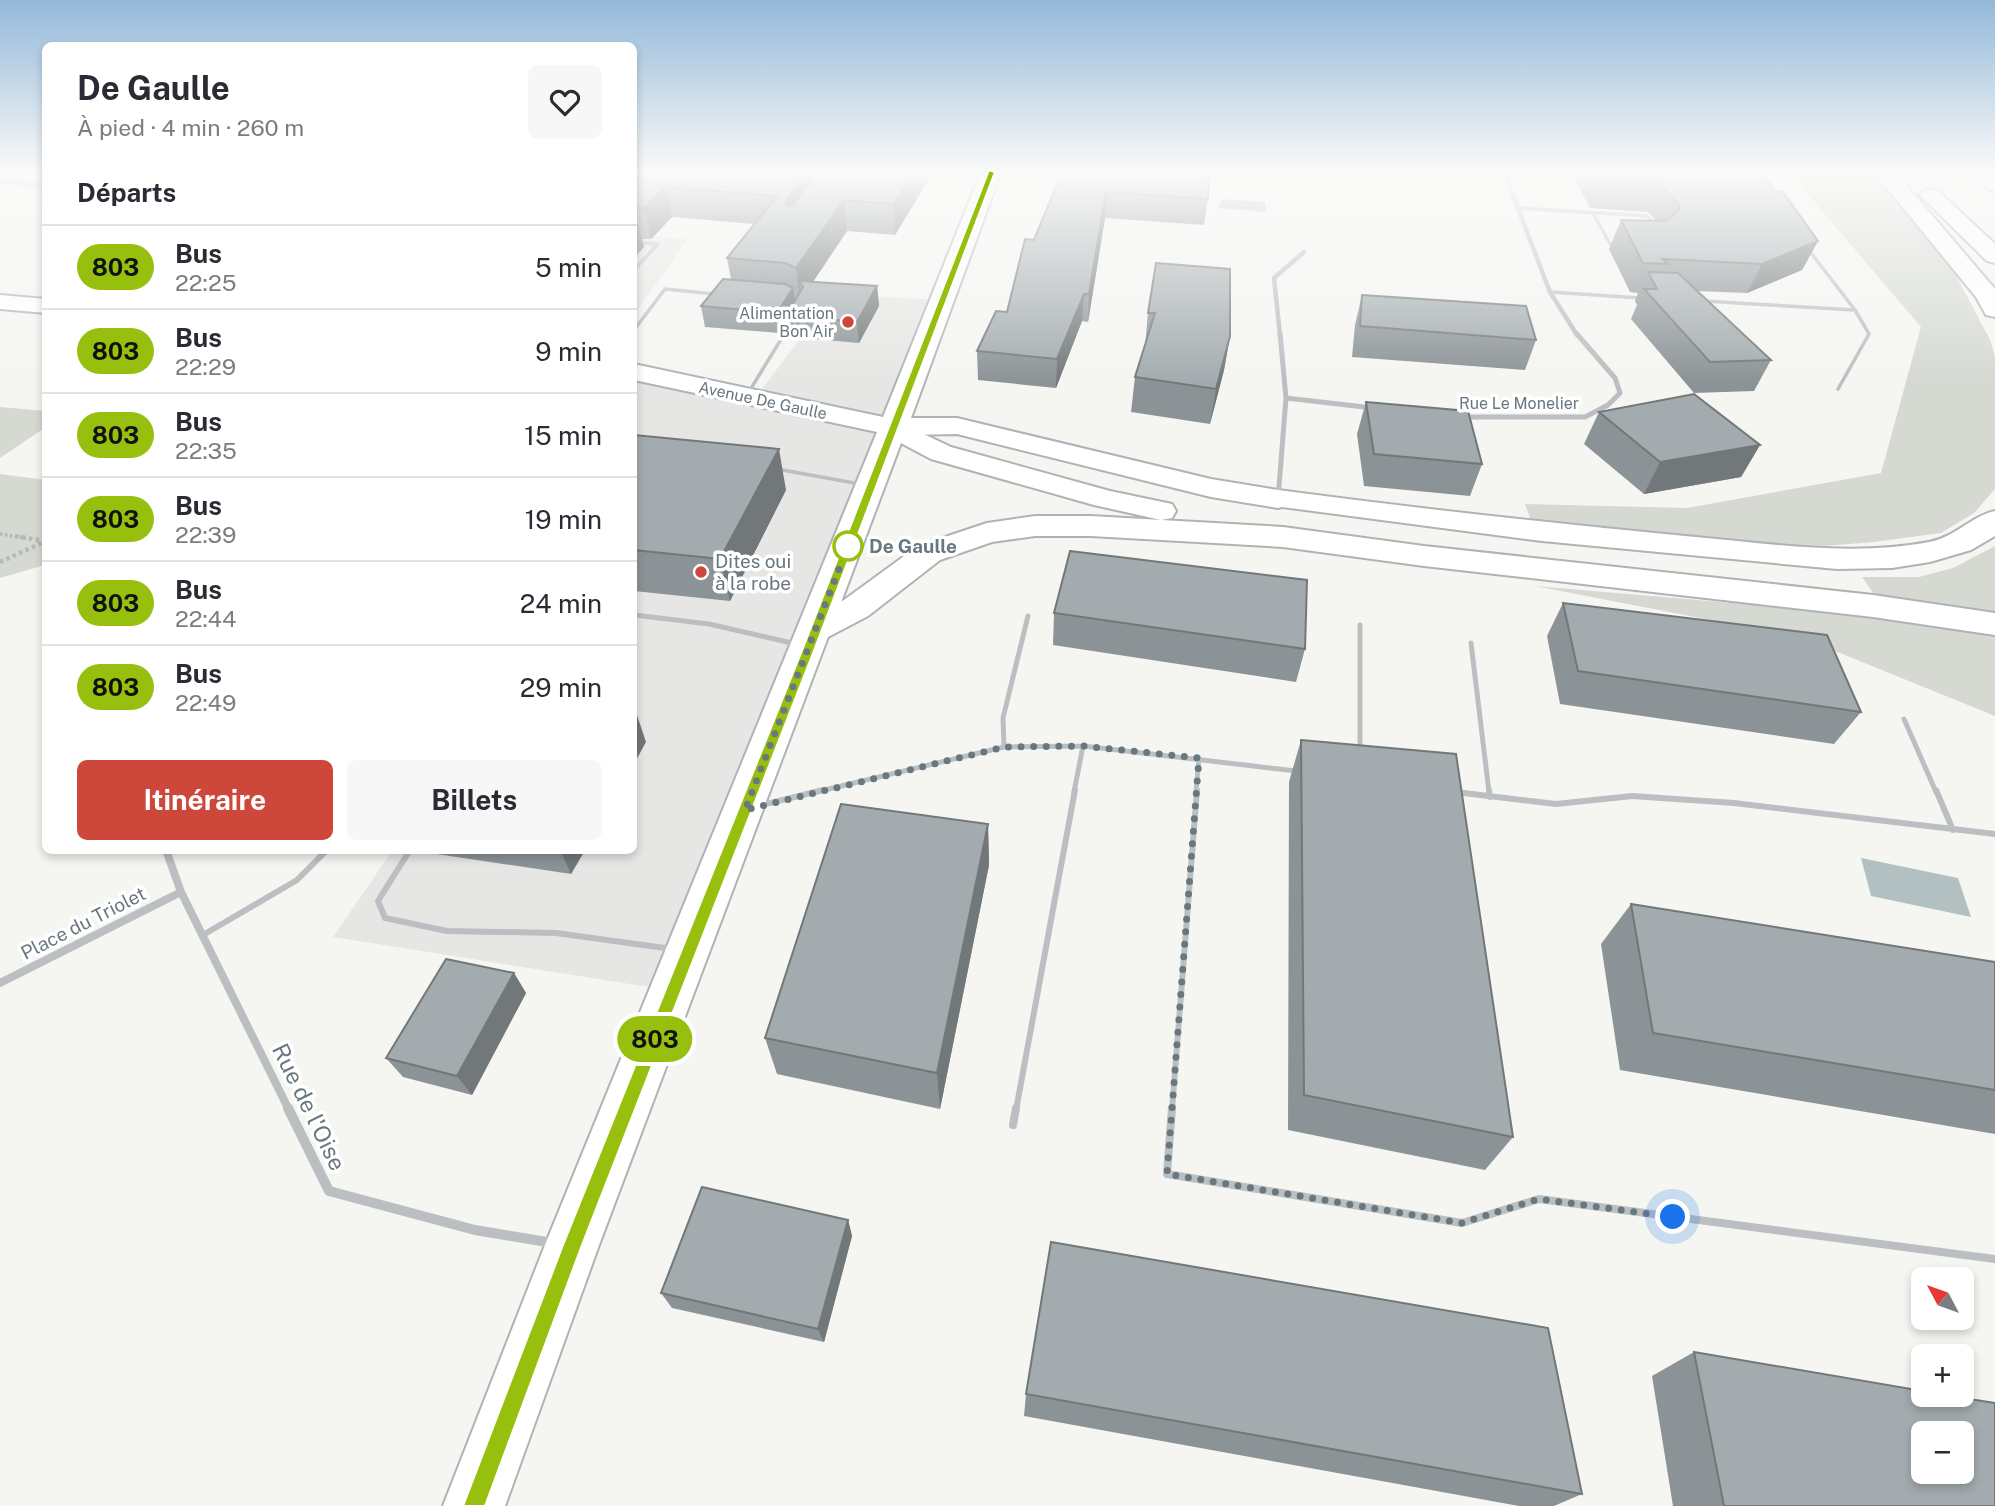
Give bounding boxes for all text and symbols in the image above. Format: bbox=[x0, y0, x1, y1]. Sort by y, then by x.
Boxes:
button: heart bbox=[528, 65, 602, 139]
text: De Gaulle bbox=[77, 69, 230, 107]
text: À pied · 4 min · 260 m bbox=[77, 114, 304, 141]
text: Départs bbox=[77, 177, 176, 208]
text: Bus bbox=[175, 238, 222, 269]
text: 5 min bbox=[535, 252, 602, 283]
text: 803 bbox=[92, 253, 139, 281]
text: 22:25 bbox=[175, 269, 237, 296]
place label: Alimentation Bon Air bbox=[739, 304, 834, 341]
marker: Alimentation Bon Air bbox=[840, 314, 856, 330]
text: Bus bbox=[175, 322, 222, 353]
text: 9 min bbox=[535, 336, 602, 367]
text: 803 bbox=[92, 337, 139, 365]
text: 22:29 bbox=[175, 353, 236, 380]
street label: Avenue De Gaulle bbox=[697, 378, 829, 423]
street label: Rue Le Monelier bbox=[1459, 394, 1579, 413]
text: Bus bbox=[175, 406, 222, 437]
text: 15 min bbox=[524, 420, 602, 451]
text: 803 bbox=[92, 421, 139, 449]
text: 22:35 bbox=[175, 437, 237, 464]
text: Bus bbox=[175, 490, 222, 521]
text: 19 min bbox=[525, 504, 602, 535]
text: 803 bbox=[92, 505, 139, 533]
text: 22:39 bbox=[175, 521, 236, 548]
marker: De Gaulle bbox=[833, 531, 863, 561]
place label: De Gaulle bbox=[869, 535, 957, 557]
place label: Dites oui à la robe bbox=[715, 550, 791, 594]
marker: Dites oui à la robe bbox=[693, 564, 709, 580]
text: Bus bbox=[175, 574, 222, 605]
text: 24 min bbox=[520, 588, 602, 619]
text: 803 bbox=[92, 589, 139, 617]
text: 22:44 bbox=[175, 605, 236, 632]
text: Bus bbox=[175, 658, 222, 689]
text: 29 min bbox=[520, 672, 602, 703]
text: 803 bbox=[92, 673, 139, 701]
text: 22:49 bbox=[175, 689, 236, 716]
button: Itinéraire bbox=[77, 760, 333, 840]
button: Billets bbox=[347, 760, 602, 840]
street label: Place du Triolet bbox=[17, 882, 149, 964]
line badge: 803 bbox=[615, 1016, 695, 1062]
text: 803 bbox=[631, 1025, 679, 1053]
street label: Rue de l'Oise bbox=[267, 1039, 352, 1175]
your location bbox=[1655, 1199, 1690, 1234]
north arrow bbox=[1911, 1267, 1974, 1330]
map controls bbox=[1911, 1267, 1974, 1484]
button: + bbox=[1911, 1344, 1974, 1407]
button: − bbox=[1911, 1421, 1974, 1484]

